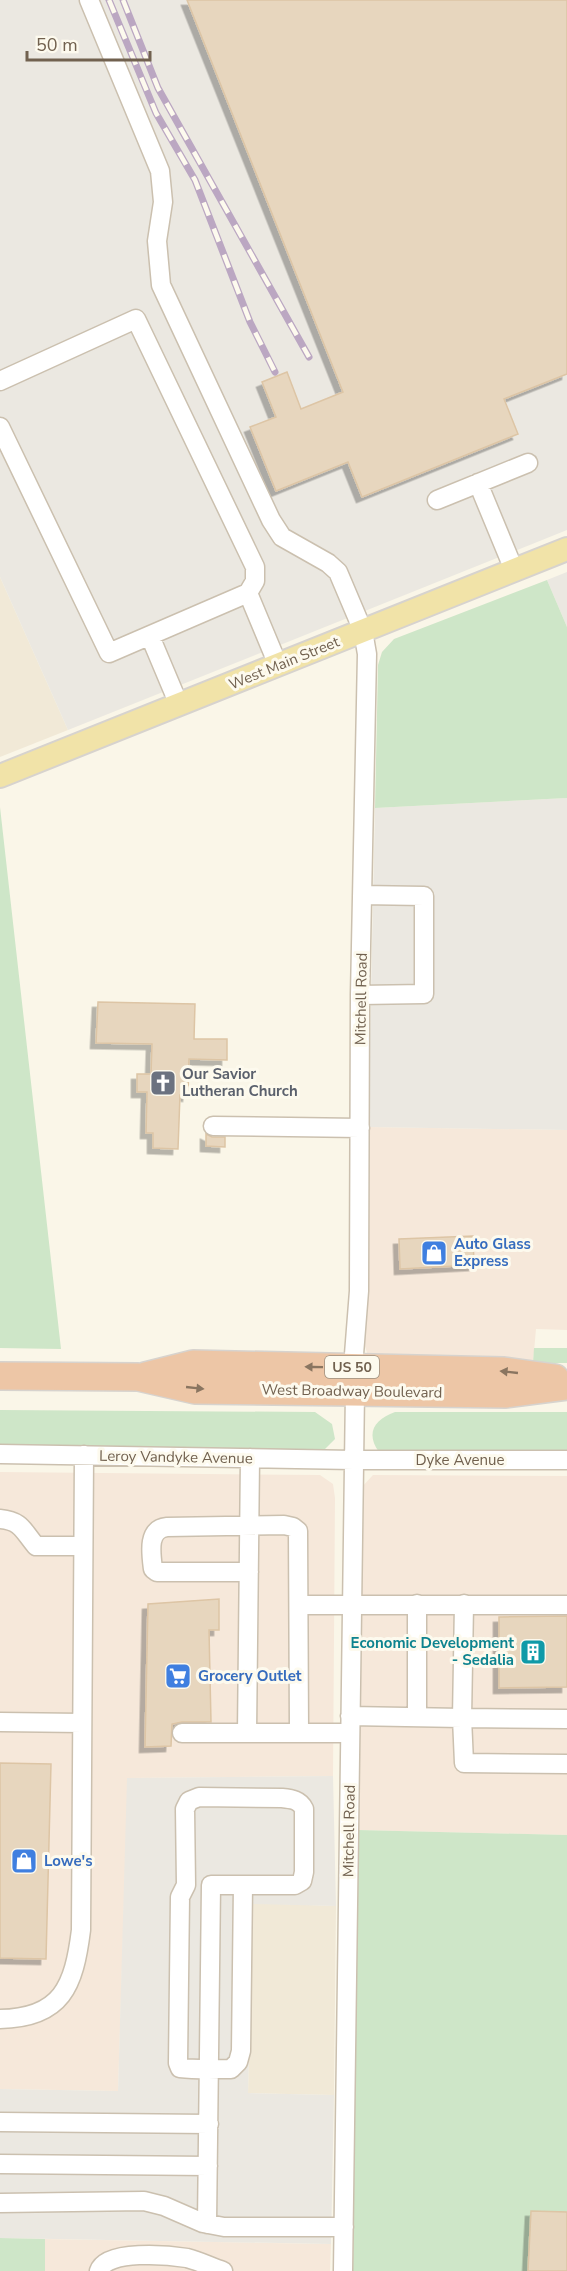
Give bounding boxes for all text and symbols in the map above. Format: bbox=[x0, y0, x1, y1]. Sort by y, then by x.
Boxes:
scale bar bbox=[27, 24, 150, 62]
text: 50 m bbox=[36, 33, 78, 57]
street label: West Main Street bbox=[226, 631, 343, 694]
street label: Mitchell Road bbox=[350, 953, 372, 1045]
place label: Our Savior Lutheran Church bbox=[182, 1064, 298, 1101]
church icon: Our Savior Lutheran Church bbox=[148, 1068, 178, 1098]
place label: Auto Glass Express bbox=[454, 1234, 531, 1271]
shop icon: Auto Glass Express bbox=[419, 1238, 449, 1268]
road number: US 50 bbox=[325, 1356, 379, 1378]
one-way arrow bbox=[305, 1362, 324, 1371]
one-way arrow bbox=[499, 1367, 518, 1377]
street label: West Broadway Boulevard bbox=[261, 1379, 443, 1403]
one-way arrow bbox=[186, 1384, 205, 1393]
street label: Leroy Vandyke Avenue bbox=[99, 1446, 253, 1468]
street label: Dyke Avenue bbox=[415, 1450, 505, 1470]
place label: Economic Development - Sedalia bbox=[350, 1633, 514, 1670]
building icon: Economic Development - Sedalia bbox=[518, 1637, 548, 1667]
supermarket icon: Grocery Outlet bbox=[163, 1661, 193, 1691]
place label: Grocery Outlet bbox=[198, 1666, 302, 1686]
street label: Mitchell Road bbox=[338, 1785, 360, 1877]
shop icon: Lowe's bbox=[9, 1846, 39, 1876]
place label: Lowe's bbox=[44, 1851, 93, 1871]

